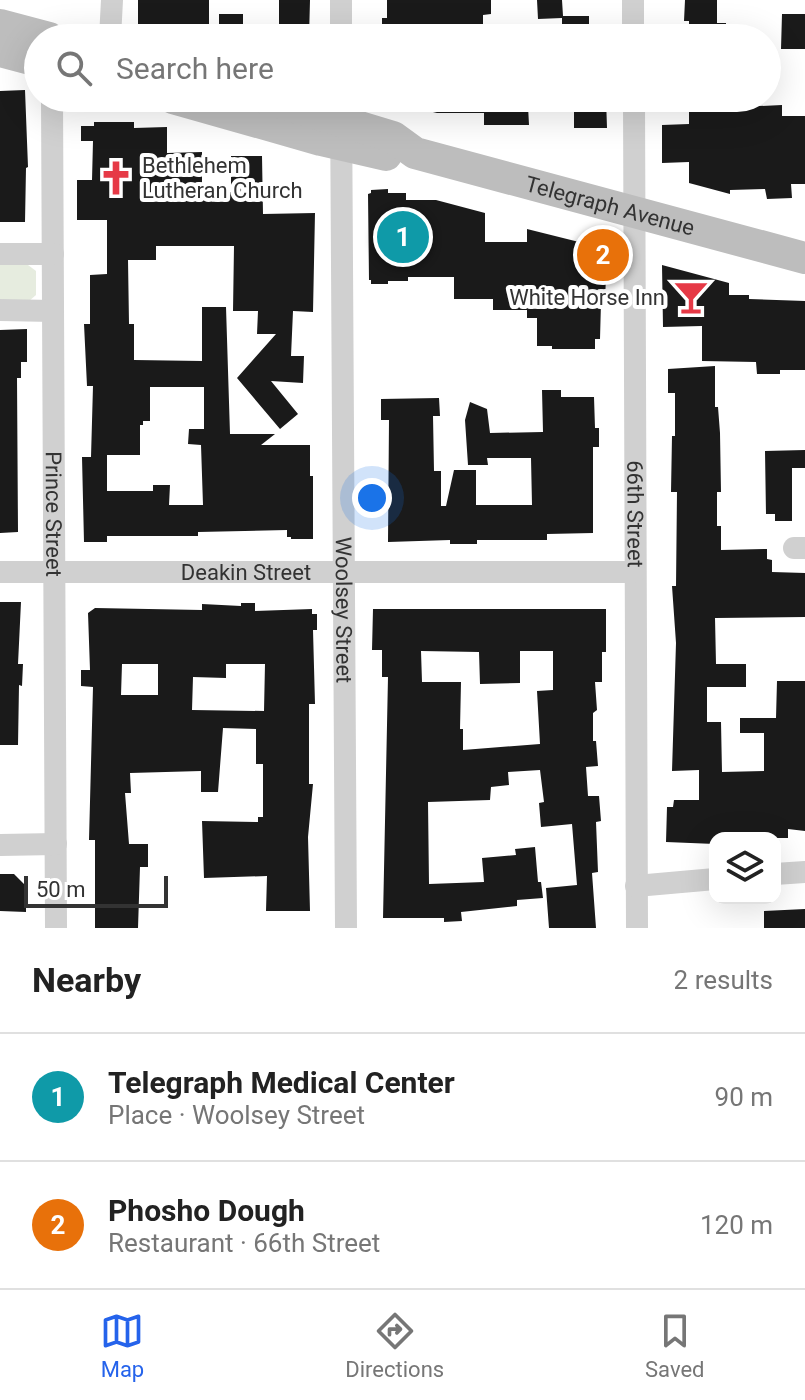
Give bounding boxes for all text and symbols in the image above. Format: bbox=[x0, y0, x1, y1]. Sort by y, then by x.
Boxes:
search box bbox=[24, 24, 781, 112]
icon: search bbox=[52, 46, 96, 90]
text: Search here bbox=[116, 51, 274, 86]
place label: Bethlehem Lutheran Church bbox=[142, 153, 303, 203]
church icon: Bethlehem Lutheran Church bbox=[97, 159, 135, 197]
street label: Telegraph Avenue bbox=[523, 171, 697, 241]
pin: 1 bbox=[377, 207, 429, 267]
pin: 2 bbox=[577, 225, 629, 285]
bar icon: White Horse Inn bbox=[672, 278, 710, 316]
place label: White Horse Inn bbox=[509, 285, 665, 310]
street label: Prince Street bbox=[41, 451, 66, 577]
street label: 66th Street bbox=[622, 460, 648, 568]
your location bbox=[352, 478, 392, 518]
street label: Woolsey Street bbox=[331, 537, 357, 683]
street label: Deakin Street bbox=[181, 560, 311, 585]
map controls bbox=[709, 832, 781, 904]
button: layers bbox=[709, 832, 781, 904]
scale bar bbox=[24, 872, 168, 908]
text: 50 m bbox=[36, 877, 85, 902]
text: Nearby bbox=[32, 960, 141, 1000]
text: 2 results bbox=[674, 965, 773, 995]
text: Telegraph Medical Center bbox=[108, 1065, 455, 1100]
text: 1 bbox=[51, 1082, 65, 1112]
text: 90 m bbox=[715, 1082, 773, 1112]
text: Place · Woolsey Street bbox=[108, 1100, 365, 1130]
text: Phosho Dough bbox=[108, 1193, 305, 1228]
text: 2 bbox=[51, 1210, 65, 1240]
text: 120 m bbox=[700, 1210, 773, 1240]
text: Restaurant · 66th Street bbox=[108, 1228, 380, 1258]
tab: Map bbox=[100, 1309, 144, 1382]
tab: Directions bbox=[345, 1309, 444, 1382]
tab: Saved bbox=[645, 1309, 705, 1382]

